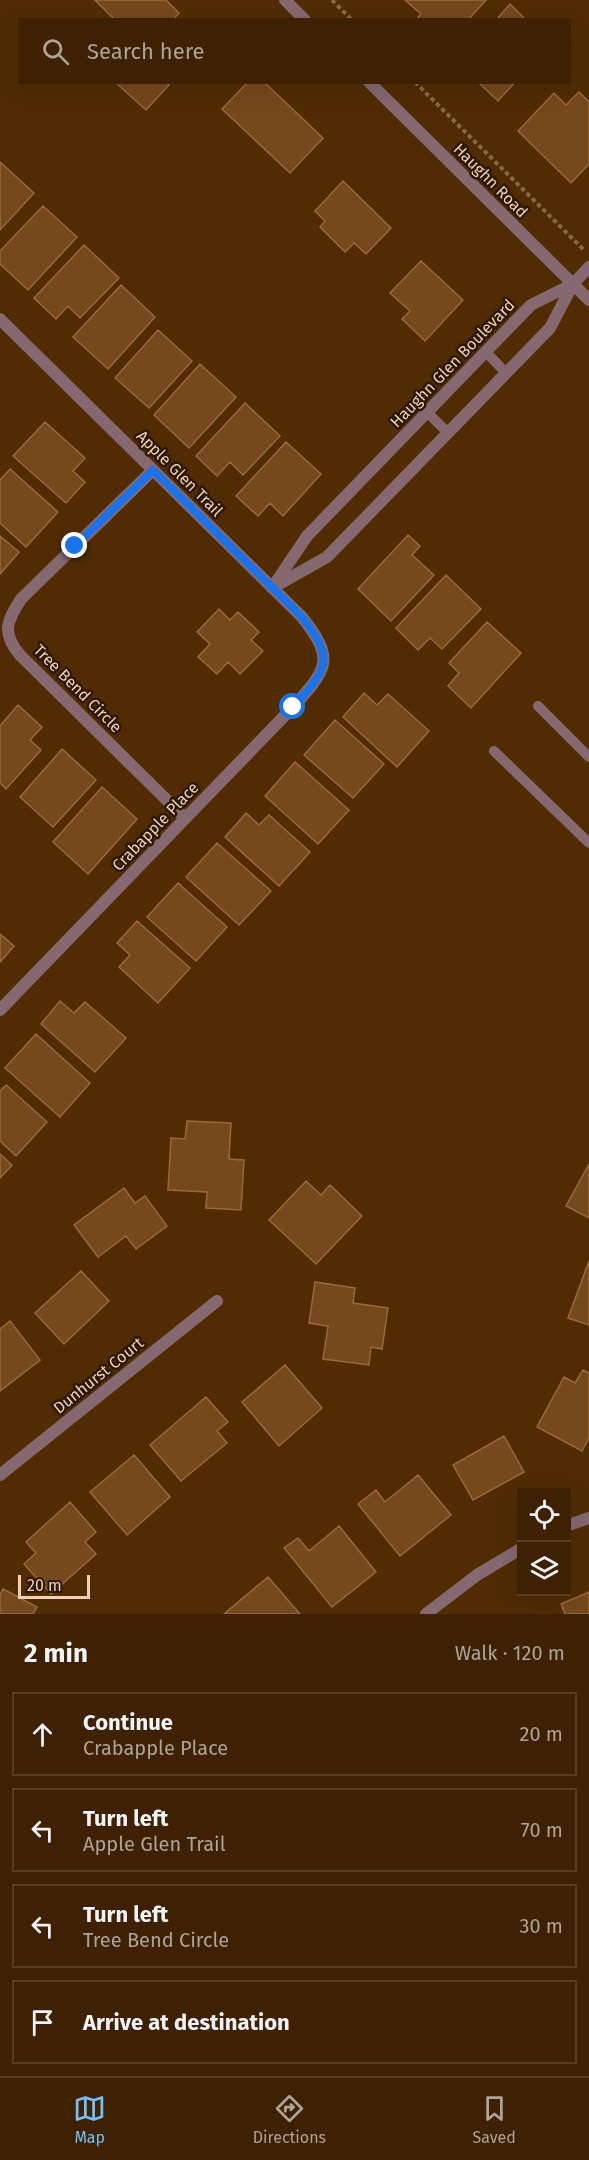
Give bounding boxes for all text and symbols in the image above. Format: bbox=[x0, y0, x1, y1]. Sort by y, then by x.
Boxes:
search box bbox=[18, 18, 571, 84]
icon: search bbox=[39, 35, 72, 68]
text: Search here bbox=[87, 38, 205, 65]
street label: Haughn Road bbox=[450, 139, 532, 221]
street label: Haughn Glen Boulevard bbox=[386, 295, 518, 431]
street label: Apple Glen Trail bbox=[133, 426, 227, 521]
route end bbox=[61, 532, 87, 558]
street label: Tree Bend Circle bbox=[30, 640, 126, 736]
route start bbox=[279, 693, 305, 719]
street label: Crabapple Place bbox=[108, 778, 203, 875]
street label: Dunhurst Court bbox=[49, 1333, 147, 1417]
map controls bbox=[517, 1488, 571, 1596]
button: locate bbox=[517, 1488, 571, 1542]
button: layers bbox=[517, 1542, 571, 1596]
scale bar bbox=[18, 1572, 90, 1600]
text: 20 m bbox=[27, 1576, 62, 1595]
text: 2 min bbox=[24, 1638, 88, 1669]
text: Walk · 120 m bbox=[455, 1641, 565, 1665]
text: Continue bbox=[83, 1709, 173, 1736]
icon: ahead bbox=[26, 1718, 59, 1751]
text: 20 m bbox=[520, 1722, 563, 1746]
text: Crabapple Place bbox=[83, 1736, 228, 1760]
text: Turn left bbox=[83, 1805, 168, 1832]
icon: left bbox=[26, 1814, 59, 1847]
text: 70 m bbox=[521, 1818, 563, 1842]
text: Apple Glen Trail bbox=[83, 1832, 226, 1856]
text: Turn left bbox=[83, 1901, 168, 1928]
icon: left bbox=[26, 1910, 59, 1943]
text: 30 m bbox=[519, 1914, 563, 1938]
text: Tree Bend Circle bbox=[83, 1928, 229, 1952]
icon: arrive bbox=[26, 2006, 59, 2039]
text: Arrive at destination bbox=[83, 2009, 290, 2036]
tab: Map bbox=[73, 2092, 106, 2147]
tab: Directions bbox=[253, 2092, 326, 2147]
tab: Saved bbox=[472, 2092, 516, 2147]

